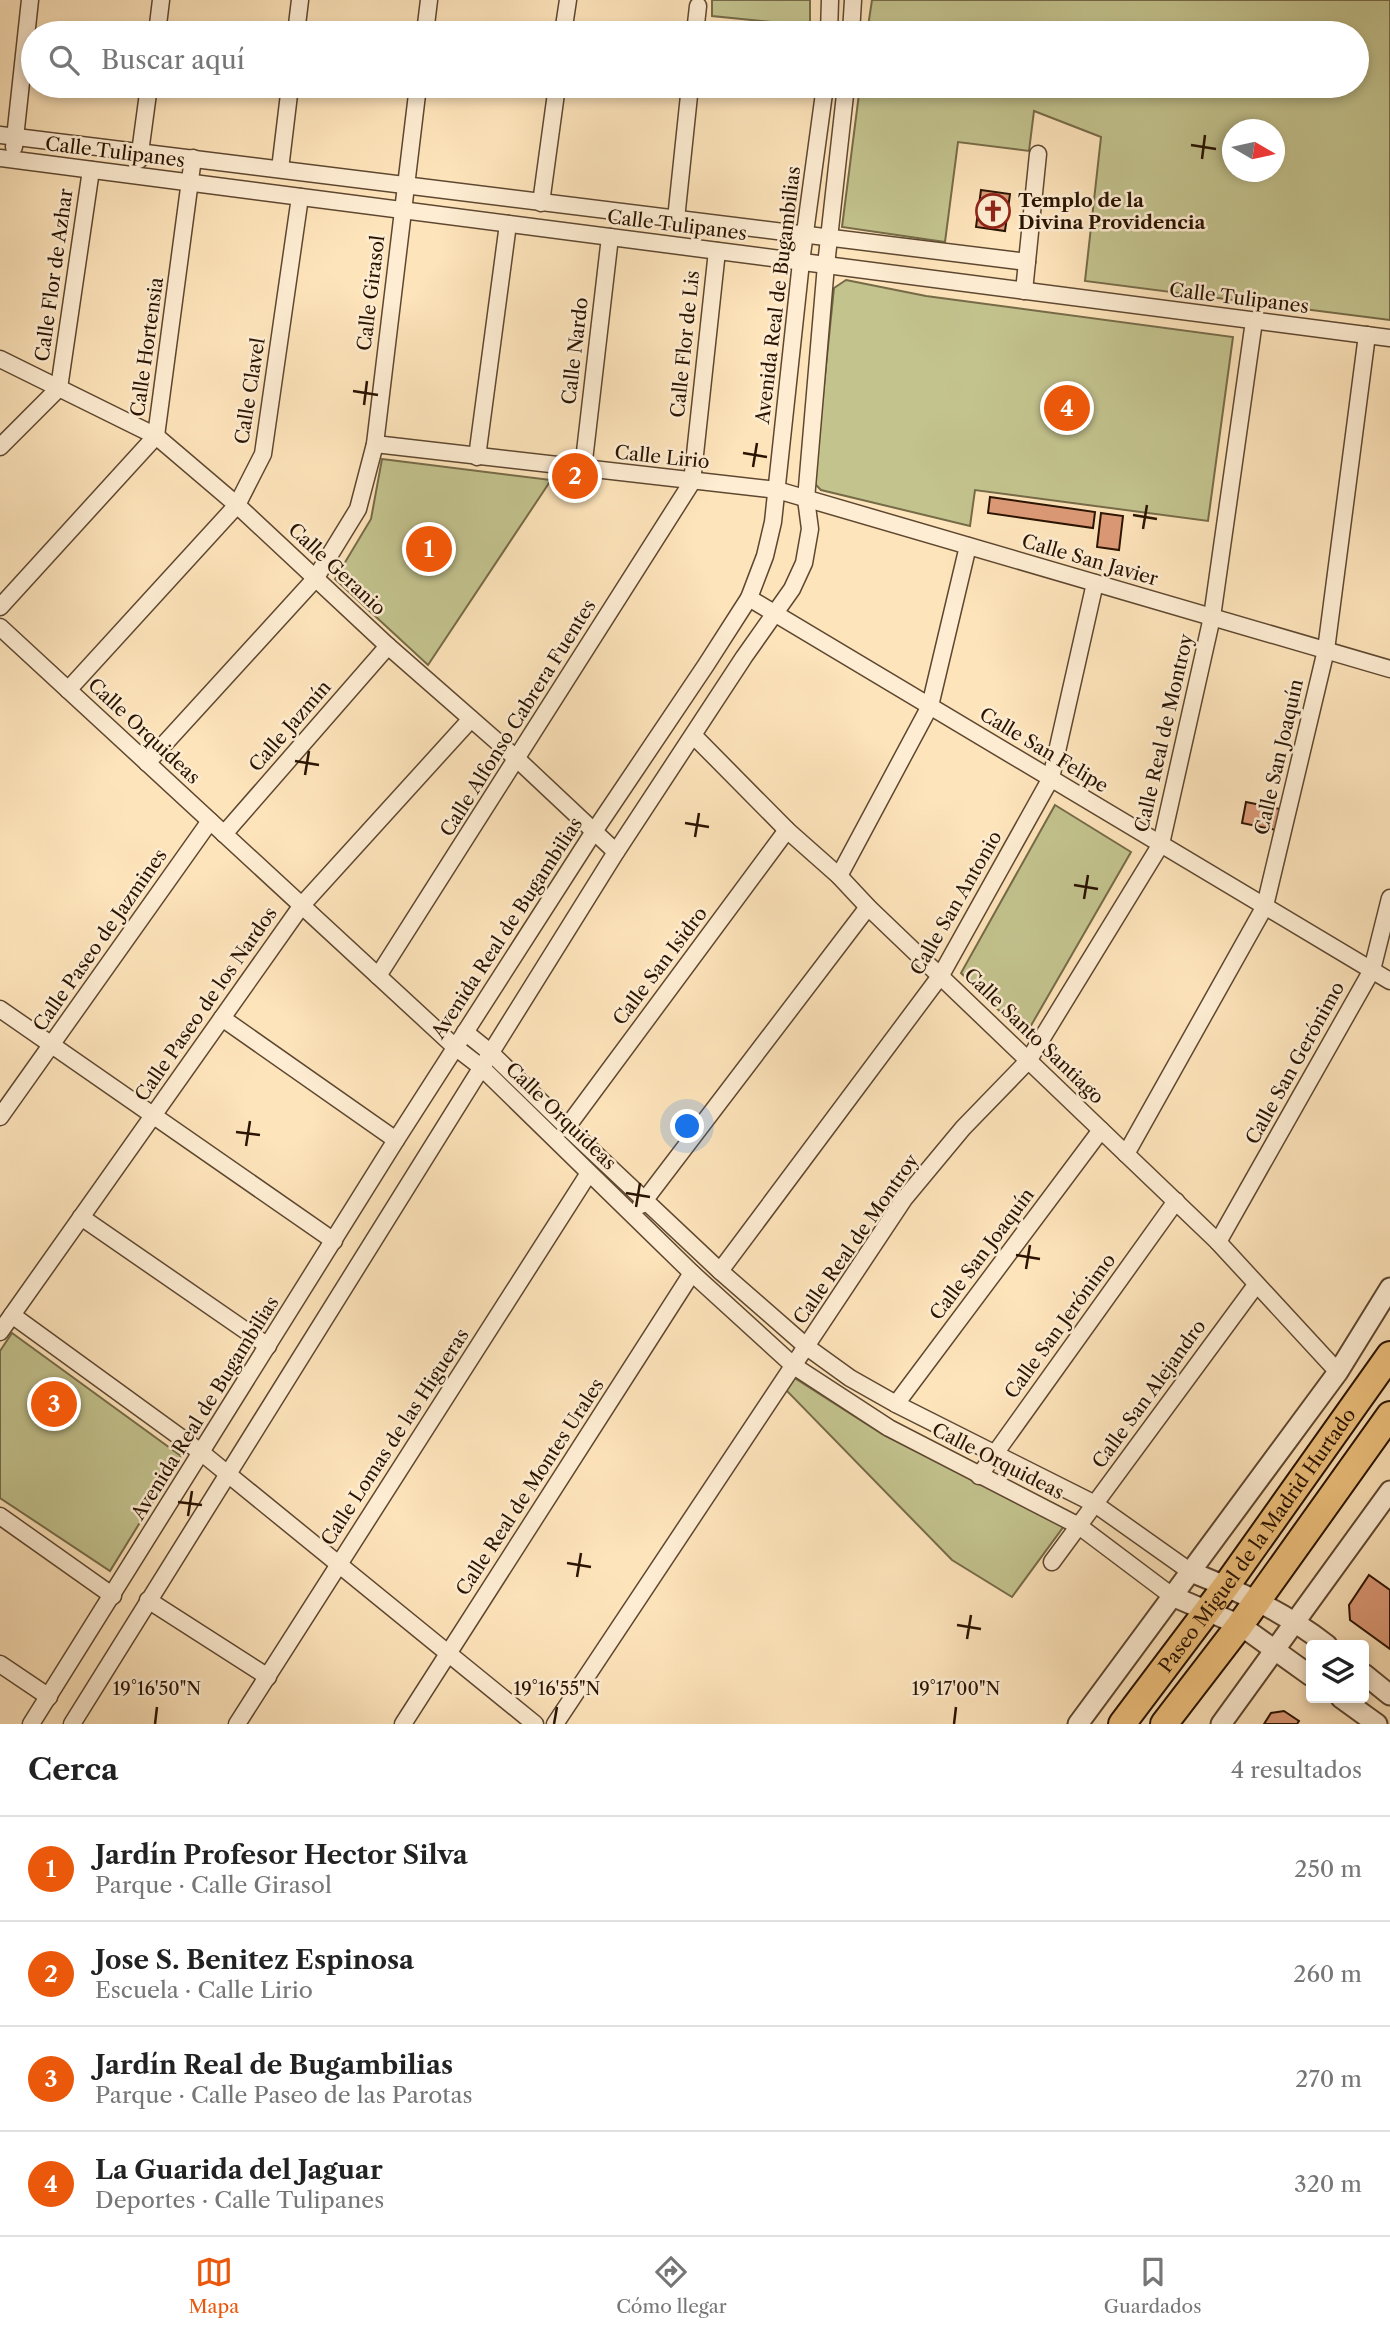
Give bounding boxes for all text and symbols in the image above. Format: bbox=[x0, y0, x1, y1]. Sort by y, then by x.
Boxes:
search box bbox=[21, 21, 1369, 98]
icon: search bbox=[45, 41, 83, 79]
text: Buscar aquí bbox=[101, 44, 245, 76]
north arrow bbox=[1222, 119, 1285, 182]
street label: Calle Tulipanes bbox=[44, 132, 186, 172]
street label: Avenida Real de Bugambilias bbox=[751, 165, 805, 426]
street label: Calle Flor de Azhar bbox=[30, 187, 78, 363]
place label: Templo de la Divina Providencia bbox=[1018, 189, 1207, 234]
church icon: Templo de la Divina Providencia bbox=[974, 192, 1012, 230]
street label: Calle Tulipanes bbox=[606, 205, 748, 245]
street label: Calle Girasol bbox=[353, 234, 390, 352]
street label: Calle Flor de Lis bbox=[666, 269, 704, 419]
street label: Calle Hortensia bbox=[126, 276, 168, 418]
street label: Calle Tulipanes bbox=[1168, 278, 1310, 318]
street label: Calle Nardo bbox=[557, 296, 593, 406]
street label: Calle Clavel bbox=[230, 336, 270, 446]
pin: 4 bbox=[1044, 382, 1090, 434]
street label: Calle Lirio bbox=[613, 441, 711, 473]
pin: 2 bbox=[552, 450, 598, 502]
street label: Calle Geranio bbox=[283, 518, 391, 620]
pin: 1 bbox=[406, 523, 452, 575]
street label: Calle San Javier bbox=[1019, 530, 1161, 590]
street label: Calle Alfonso Cabrera Fuentes bbox=[435, 595, 601, 841]
street label: Calle Real de Montroy bbox=[1130, 631, 1198, 834]
street label: Calle Orquideas bbox=[83, 673, 205, 789]
street label: Calle Jazmín bbox=[244, 676, 336, 776]
street label: Calle San Joaquín bbox=[1250, 677, 1308, 837]
street label: Calle San Felipe bbox=[976, 703, 1112, 797]
street label: Avenida Real de Bugambilias bbox=[426, 813, 587, 1044]
street label: Calle San Antonio bbox=[905, 827, 1007, 979]
street label: Calle Paseo de Jazmines bbox=[28, 844, 172, 1036]
street label: Calle Paseo de los Nardos bbox=[130, 902, 282, 1106]
street label: Calle San Isidro bbox=[608, 902, 712, 1030]
street label: Calle Santo Santiago bbox=[959, 963, 1109, 1109]
street label: Calle San Gerónimo bbox=[1241, 978, 1349, 1148]
street label: Calle Orquideas bbox=[501, 1057, 621, 1175]
your location bbox=[670, 1109, 704, 1143]
street label: Calle Real de Montroy bbox=[788, 1149, 924, 1329]
street label: Calle San Joaquín bbox=[925, 1184, 1039, 1324]
street label: Calle San Jerónimo bbox=[1000, 1249, 1120, 1403]
street label: Avenida Real de Bugambilias bbox=[126, 1292, 284, 1525]
street label: Calle San Alejandro bbox=[1087, 1315, 1211, 1473]
street label: Calle Lomas de las Higueras bbox=[316, 1324, 474, 1550]
street label: Calle Real de Montes Urales bbox=[451, 1374, 609, 1600]
pin: 3 bbox=[31, 1378, 77, 1430]
street label: Paseo Miguel de la Madrid Hurtado bbox=[1154, 1404, 1360, 1677]
street label: Calle Orquideas bbox=[928, 1418, 1068, 1504]
map controls bbox=[1306, 1640, 1369, 1703]
button: layers bbox=[1306, 1640, 1369, 1703]
text: 19°16'50"N bbox=[113, 1678, 201, 1700]
text: 19°16'55"N bbox=[514, 1678, 601, 1700]
text: 19°17'00"N bbox=[912, 1678, 1001, 1700]
text: Cerca bbox=[28, 1751, 118, 1788]
text: 4 resultados bbox=[1231, 1756, 1362, 1784]
text: Jardín Profesor Hector Silva bbox=[95, 1839, 468, 1871]
text: 1 bbox=[46, 1855, 56, 1883]
text: 250 m bbox=[1294, 1855, 1362, 1883]
text: Parque · Calle Girasol bbox=[95, 1871, 332, 1899]
text: Jose S. Benitez Espinosa bbox=[95, 1944, 414, 1976]
text: 2 bbox=[44, 1960, 58, 1988]
text: 260 m bbox=[1293, 1960, 1362, 1988]
text: Escuela · Calle Lirio bbox=[95, 1976, 313, 2004]
text: Jardín Real de Bugambilias bbox=[95, 2049, 453, 2081]
text: 3 bbox=[45, 2065, 58, 2093]
text: 270 m bbox=[1295, 2065, 1362, 2093]
text: Parque · Calle Paseo de las Parotas bbox=[95, 2081, 473, 2109]
text: La Guarida del Jaguar bbox=[95, 2154, 383, 2186]
text: 4 bbox=[44, 2170, 58, 2198]
text: 320 m bbox=[1294, 2170, 1362, 2198]
text: Deportes · Calle Tulipanes bbox=[95, 2186, 384, 2214]
tab: Mapa bbox=[188, 2253, 239, 2318]
tab: Cómo llegar bbox=[616, 2253, 727, 2318]
tab: Guardados bbox=[1104, 2253, 1202, 2318]

